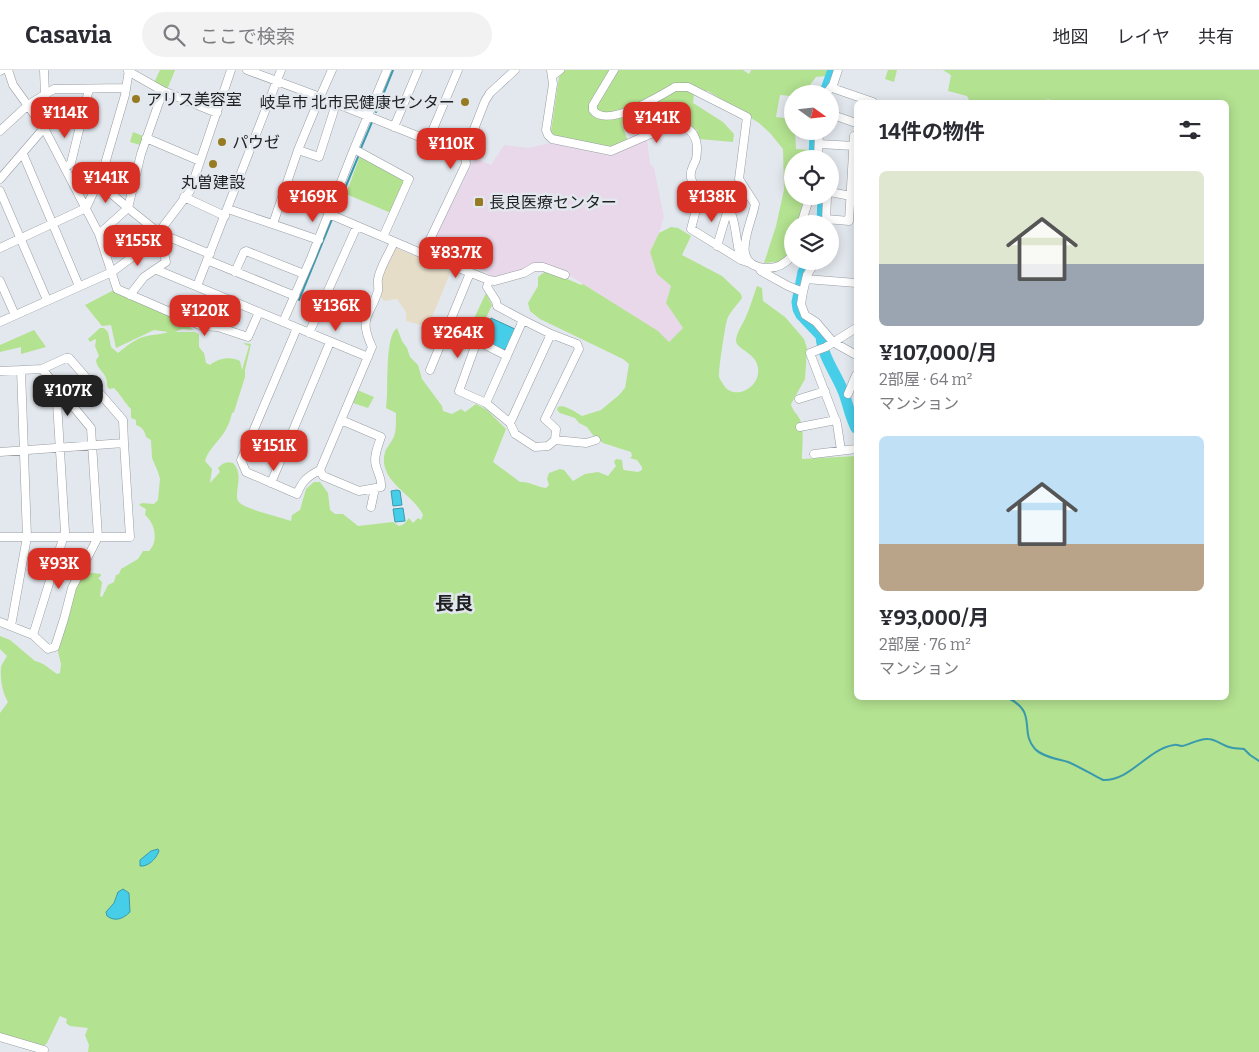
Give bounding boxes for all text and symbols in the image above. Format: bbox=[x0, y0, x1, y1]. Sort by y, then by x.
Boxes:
search box bbox=[142, 12, 492, 57]
text: Casavia bbox=[25, 21, 112, 49]
icon: search bbox=[160, 21, 188, 49]
text: ここで検索 bbox=[200, 25, 295, 48]
text: 地図 bbox=[1053, 26, 1089, 48]
text: レイヤ bbox=[1117, 26, 1170, 48]
text: 共有 bbox=[1198, 26, 1234, 48]
north arrow bbox=[784, 85, 839, 140]
map controls bbox=[784, 85, 839, 270]
place label: アリス美容室 bbox=[146, 90, 242, 109]
marker: アリス美容室 bbox=[130, 93, 142, 105]
place label: 岐阜市 北市民健康センター bbox=[260, 93, 455, 112]
marker: 岐阜市 北市民健康センター bbox=[459, 96, 471, 108]
pin: ¥114K bbox=[30, 97, 100, 139]
pin: ¥141K bbox=[622, 102, 692, 144]
text: ¥114K bbox=[42, 103, 88, 122]
text: ¥141K bbox=[634, 108, 680, 127]
icon: filters bbox=[1176, 116, 1204, 144]
text: 14件の物件 bbox=[879, 119, 985, 145]
pin: ¥110K bbox=[416, 128, 486, 170]
place label: パウゼ bbox=[232, 133, 280, 152]
text: ¥110K bbox=[428, 134, 474, 153]
marker: パウゼ bbox=[216, 136, 228, 148]
button: locate bbox=[784, 150, 839, 205]
marker: 丸曽建設 bbox=[207, 158, 219, 170]
pin: ¥141K bbox=[71, 162, 141, 204]
text: ¥141K bbox=[83, 168, 129, 187]
place label: 丸曽建設 bbox=[181, 173, 245, 192]
pin: ¥169K bbox=[278, 180, 348, 223]
pin: ¥138K bbox=[677, 180, 747, 223]
text: ¥169K bbox=[289, 187, 337, 206]
text: ¥138K bbox=[688, 187, 736, 206]
place label: 長良医療センター bbox=[489, 193, 617, 212]
marker: 長良医療センター bbox=[473, 196, 485, 208]
icon: home bbox=[997, 204, 1087, 294]
button: layers bbox=[784, 215, 839, 270]
pin: ¥155K bbox=[103, 224, 173, 267]
text: ¥155K bbox=[114, 231, 162, 250]
pin: ¥83.7K bbox=[415, 236, 497, 279]
text: ¥83.7K bbox=[430, 243, 482, 262]
pin: ¥136K bbox=[301, 290, 371, 332]
pin: ¥120K bbox=[170, 294, 240, 337]
text: ¥136K bbox=[312, 296, 360, 315]
text: ¥120K bbox=[181, 301, 229, 320]
pin: ¥264K bbox=[423, 316, 493, 359]
text: ¥264K bbox=[433, 323, 483, 342]
text: ¥107,000/月 bbox=[879, 340, 998, 366]
text: 2部屋 · 64 m² bbox=[879, 370, 972, 389]
pin: ¥107K bbox=[33, 374, 103, 417]
text: ¥107K bbox=[44, 381, 92, 400]
text: マンション bbox=[879, 394, 959, 413]
pin: ¥151K bbox=[239, 430, 309, 472]
text: ¥151K bbox=[252, 436, 296, 455]
icon: home bbox=[997, 469, 1087, 559]
pin: ¥93K bbox=[29, 548, 89, 590]
text: ¥93K bbox=[39, 554, 79, 573]
district label: 長良 bbox=[435, 592, 473, 615]
text: ¥93,000/月 bbox=[879, 605, 989, 631]
text: 2部屋 · 76 m² bbox=[879, 635, 971, 654]
text: マンション bbox=[879, 659, 959, 678]

